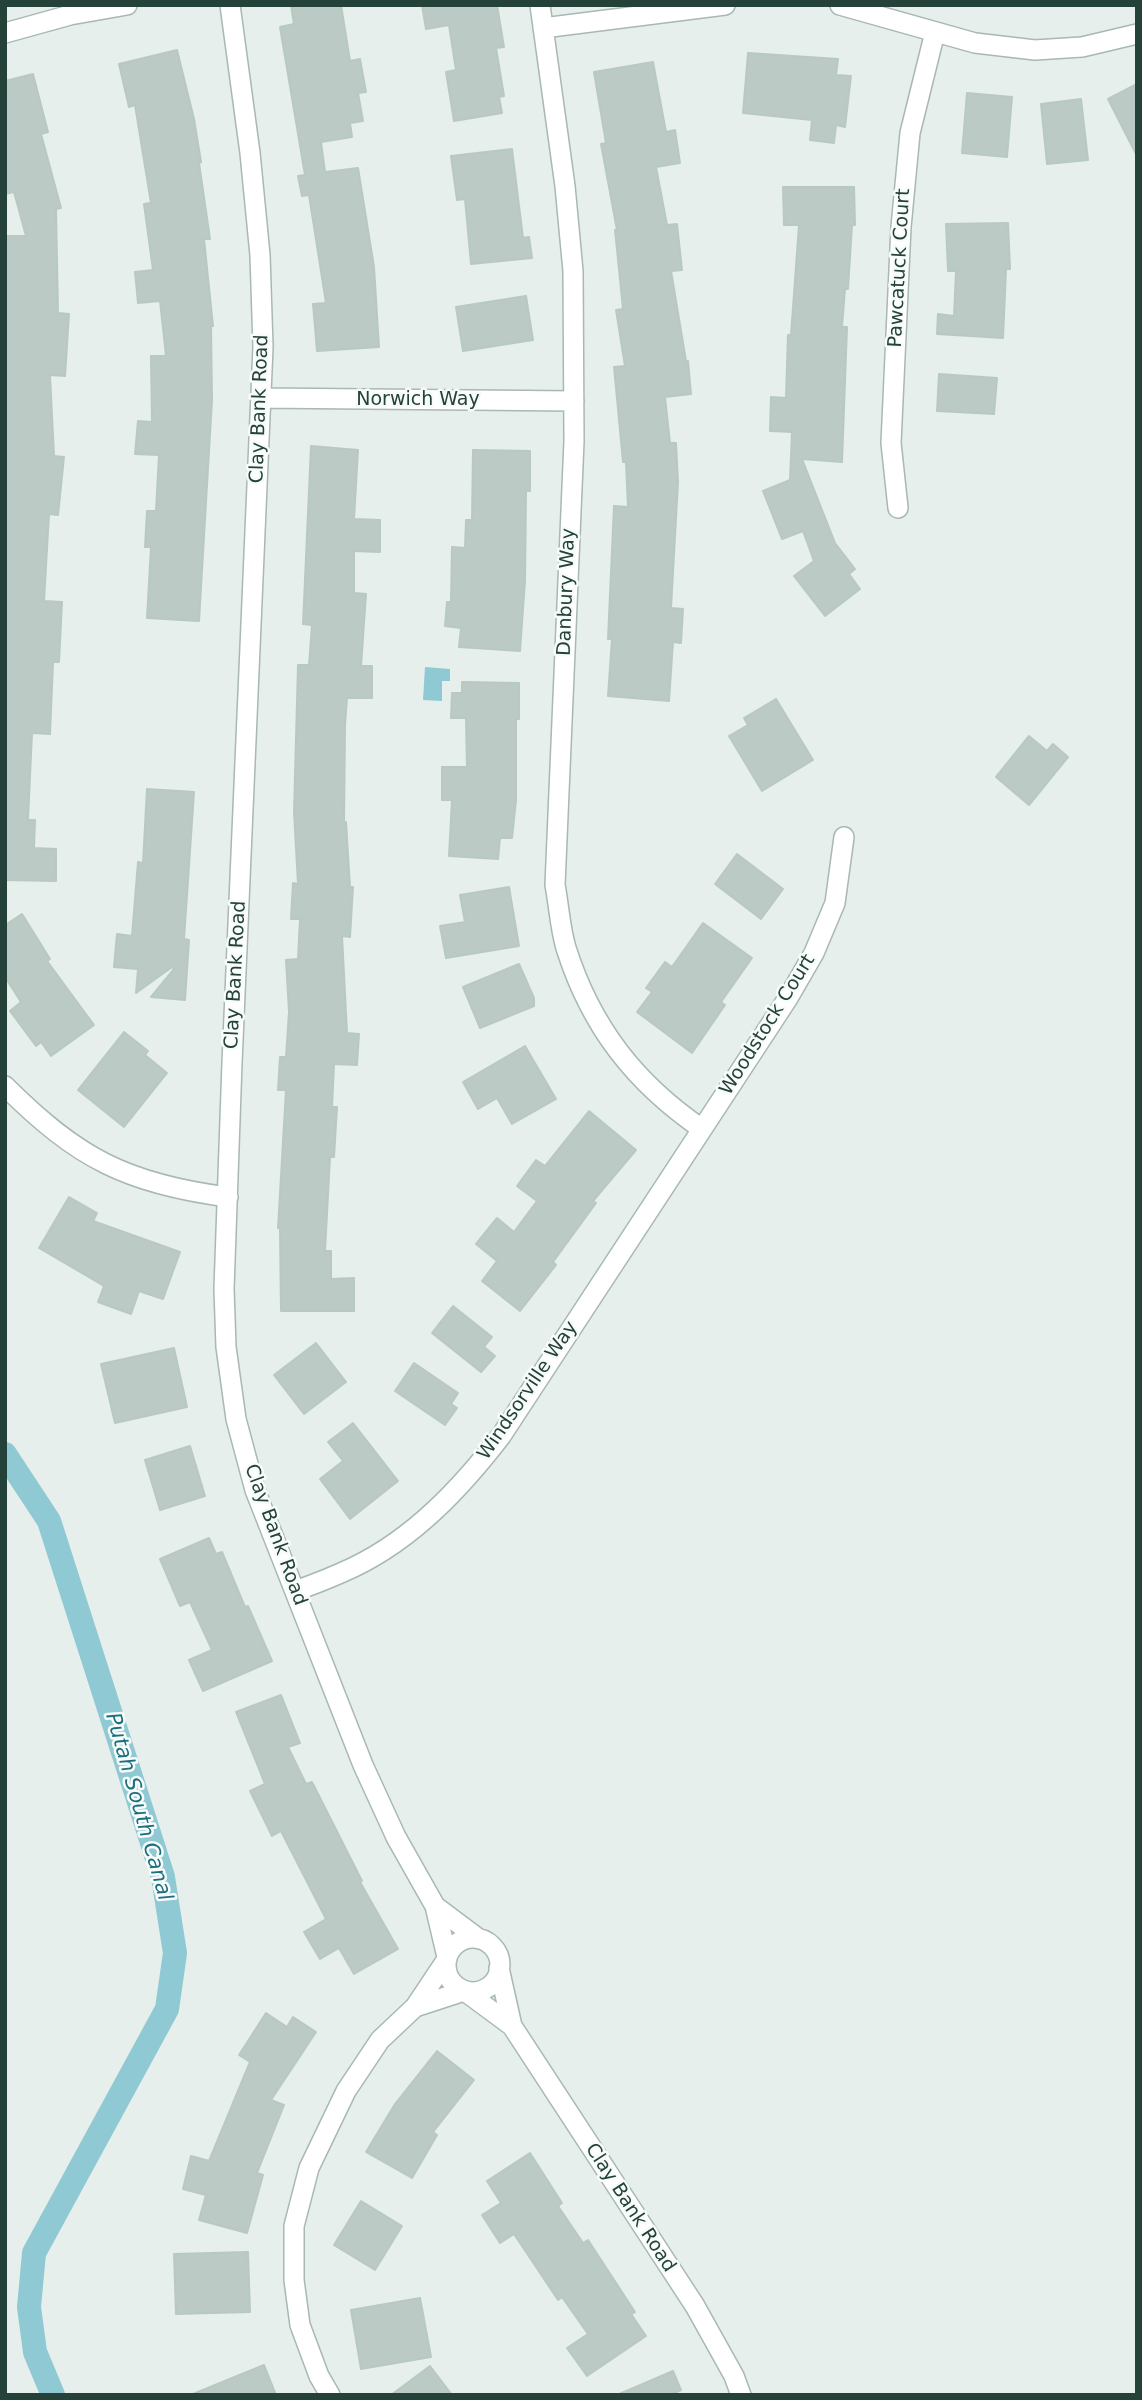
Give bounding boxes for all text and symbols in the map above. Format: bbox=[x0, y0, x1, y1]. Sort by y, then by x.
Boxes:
street label: Pawcatuck Court bbox=[884, 188, 916, 348]
street label: Clay Bank Road bbox=[246, 334, 274, 484]
street label: Norwich Way bbox=[356, 389, 480, 411]
street label: Danbury Way bbox=[553, 528, 581, 656]
street label: Clay Bank Road bbox=[221, 900, 251, 1050]
street label: Woodstock Court bbox=[716, 950, 820, 1100]
street label: Windsorville Way bbox=[473, 1317, 583, 1465]
street label: Clay Bank Road bbox=[239, 1461, 311, 1609]
water label: Putah South Canal bbox=[99, 1710, 177, 1904]
street label: Clay Bank Road bbox=[580, 2139, 680, 2277]

